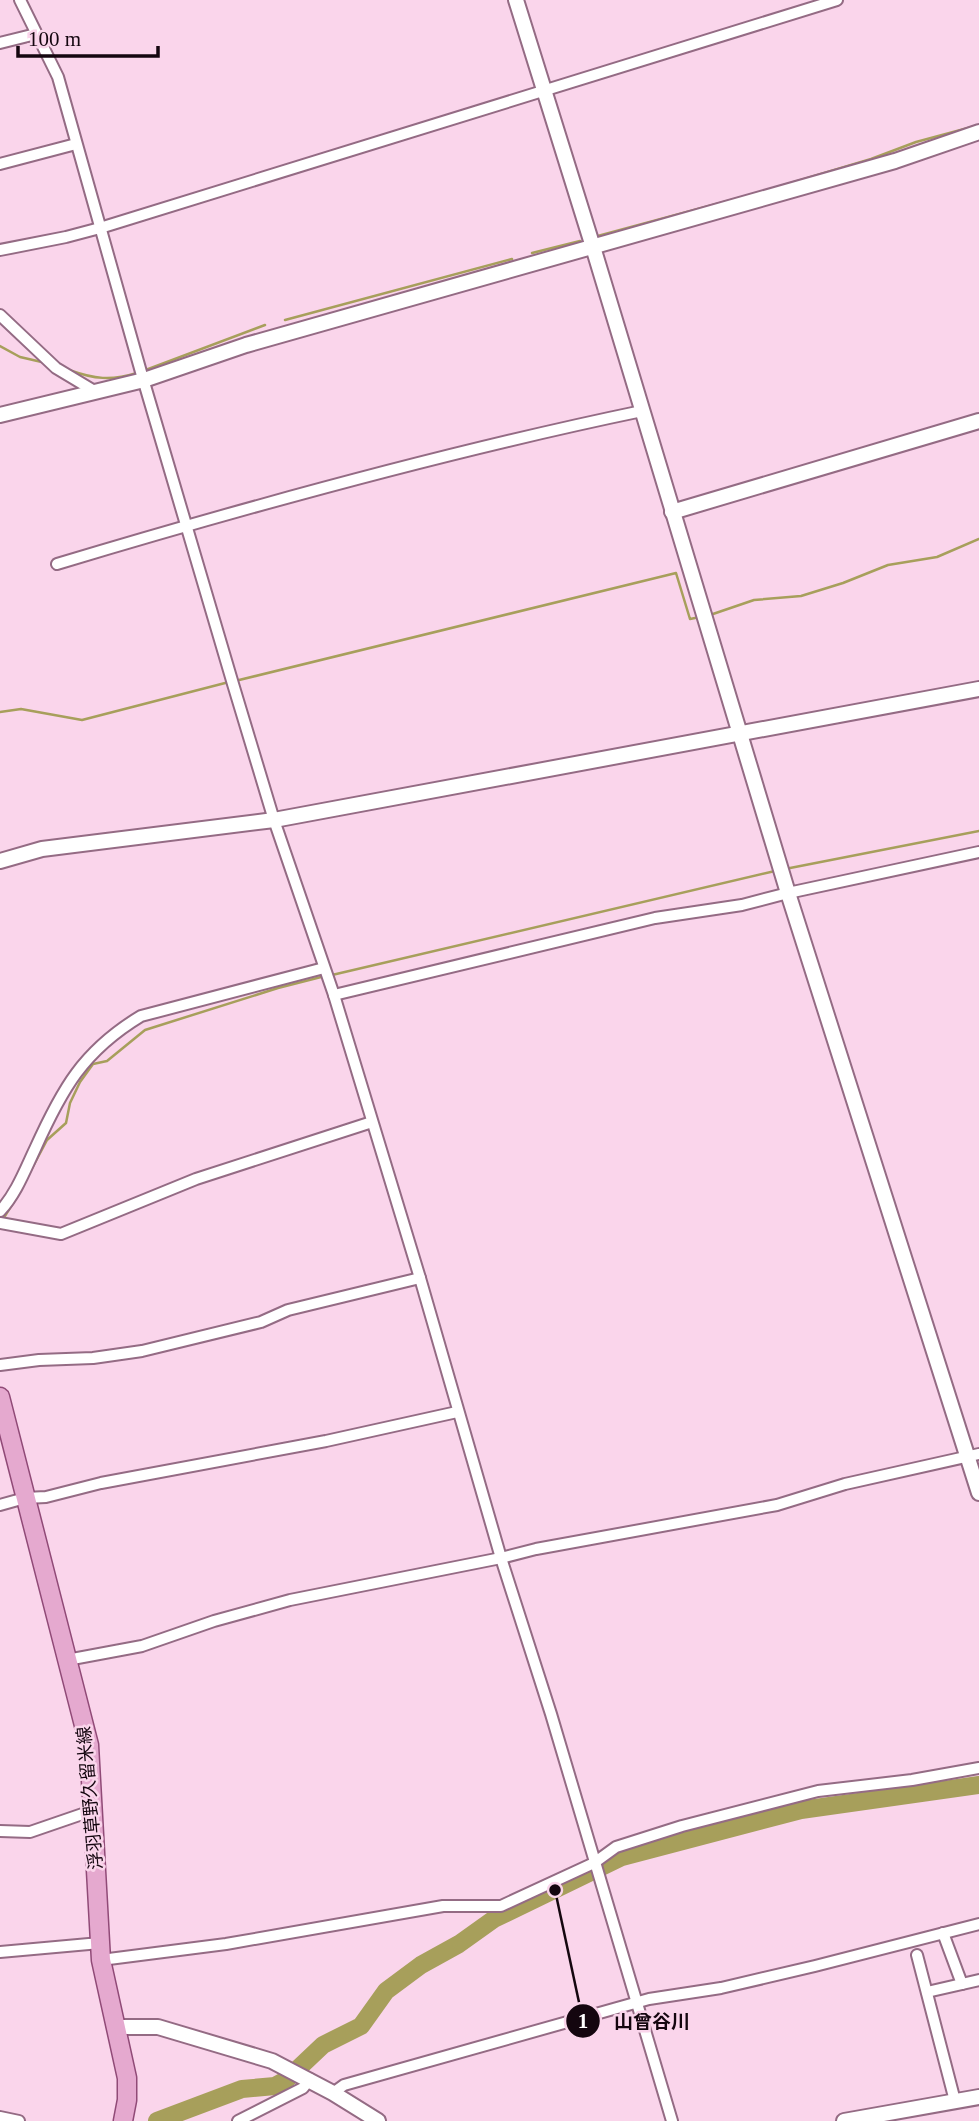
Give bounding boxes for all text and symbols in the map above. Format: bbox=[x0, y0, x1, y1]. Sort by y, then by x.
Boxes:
scale bar bbox=[18, 14, 158, 58]
text: 100 m bbox=[28, 27, 81, 51]
street label: 浮羽草野久留米線 bbox=[74, 1725, 106, 1871]
callout: 山曾谷川 bbox=[565, 2001, 704, 2041]
text: 1 bbox=[578, 2009, 588, 2033]
text: 山曾谷川 bbox=[614, 2011, 690, 2032]

